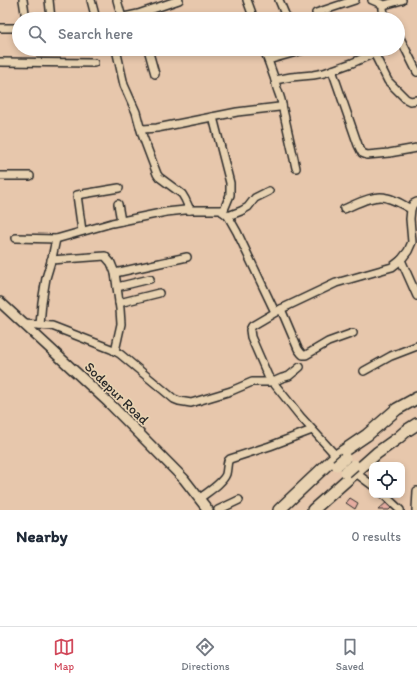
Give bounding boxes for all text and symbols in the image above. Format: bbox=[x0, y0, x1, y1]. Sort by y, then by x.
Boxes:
search box bbox=[12, 12, 405, 56]
icon: search bbox=[26, 23, 48, 45]
text: Search here bbox=[58, 25, 133, 43]
street label: Sodepur Road bbox=[81, 358, 153, 428]
map controls bbox=[369, 462, 405, 498]
button: locate bbox=[369, 462, 405, 498]
text: Nearby bbox=[16, 526, 68, 546]
text: 0 results bbox=[351, 529, 401, 544]
tab: Map bbox=[53, 636, 75, 673]
tab: Directions bbox=[181, 636, 230, 673]
tab: Saved bbox=[336, 636, 364, 673]

